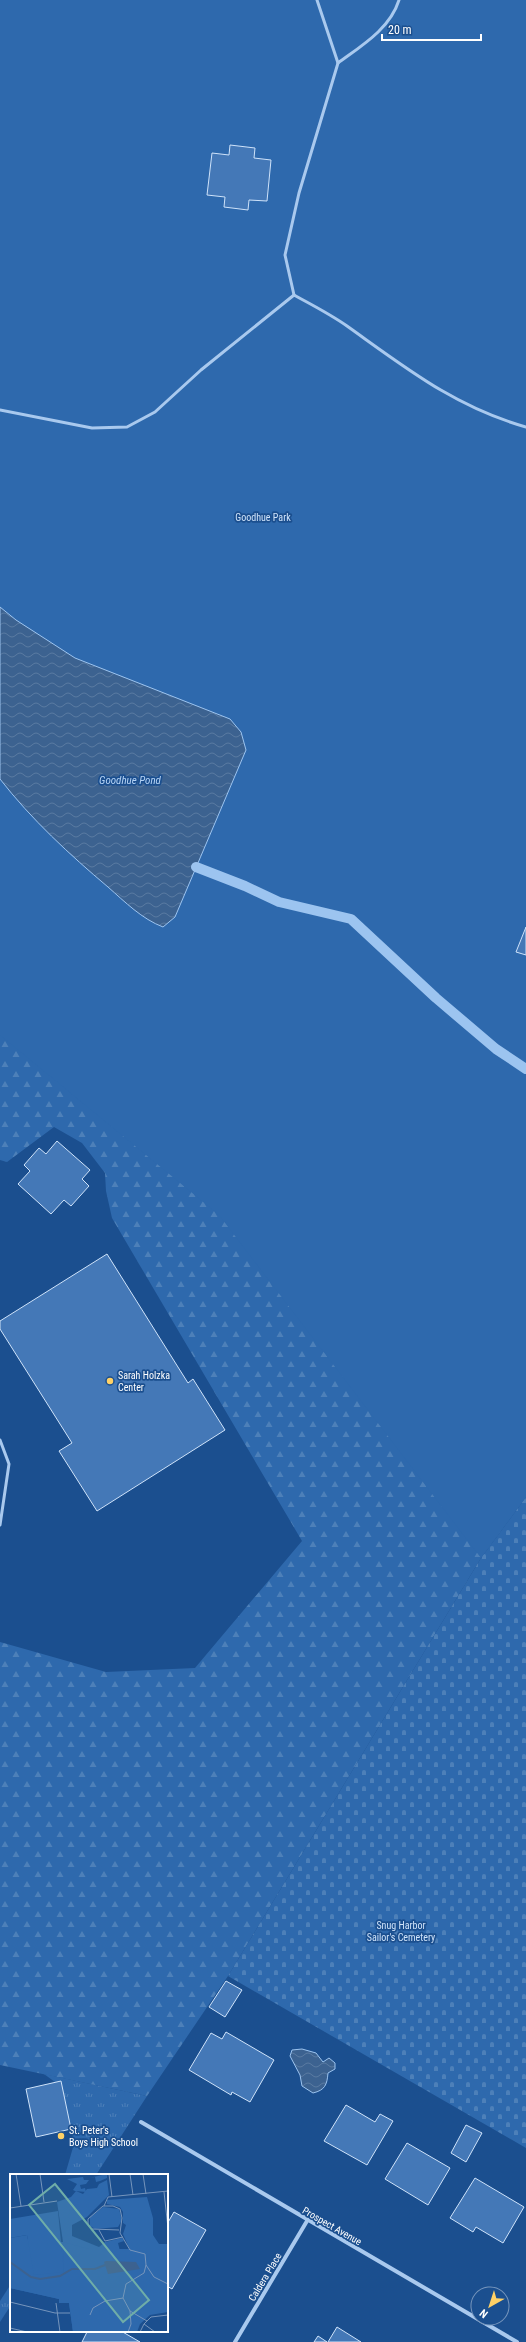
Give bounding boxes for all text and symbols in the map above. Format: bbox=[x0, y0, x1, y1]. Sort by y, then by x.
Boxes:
scale bar bbox=[382, 16, 481, 42]
text: 20 m bbox=[388, 23, 412, 37]
park label: Goodhue Park bbox=[235, 512, 291, 523]
water label: Goodhue Pond bbox=[99, 774, 162, 787]
place label: Sarah Holzka Center bbox=[118, 1370, 170, 1393]
marker: Sarah Holzka Center bbox=[105, 1376, 115, 1386]
park label: Snug Harbor Sailor's Cemetery bbox=[367, 1920, 435, 1943]
place label: St. Peter's Boys High School bbox=[69, 2125, 138, 2148]
marker: St. Peter's Boys High School bbox=[56, 2131, 66, 2141]
inset map bbox=[10, 2174, 168, 2332]
street label: Prospect Avenue bbox=[301, 2205, 364, 2248]
street label: Caldera Place bbox=[246, 2251, 284, 2303]
north arrow bbox=[470, 2286, 510, 2326]
text: N bbox=[477, 2306, 491, 2321]

